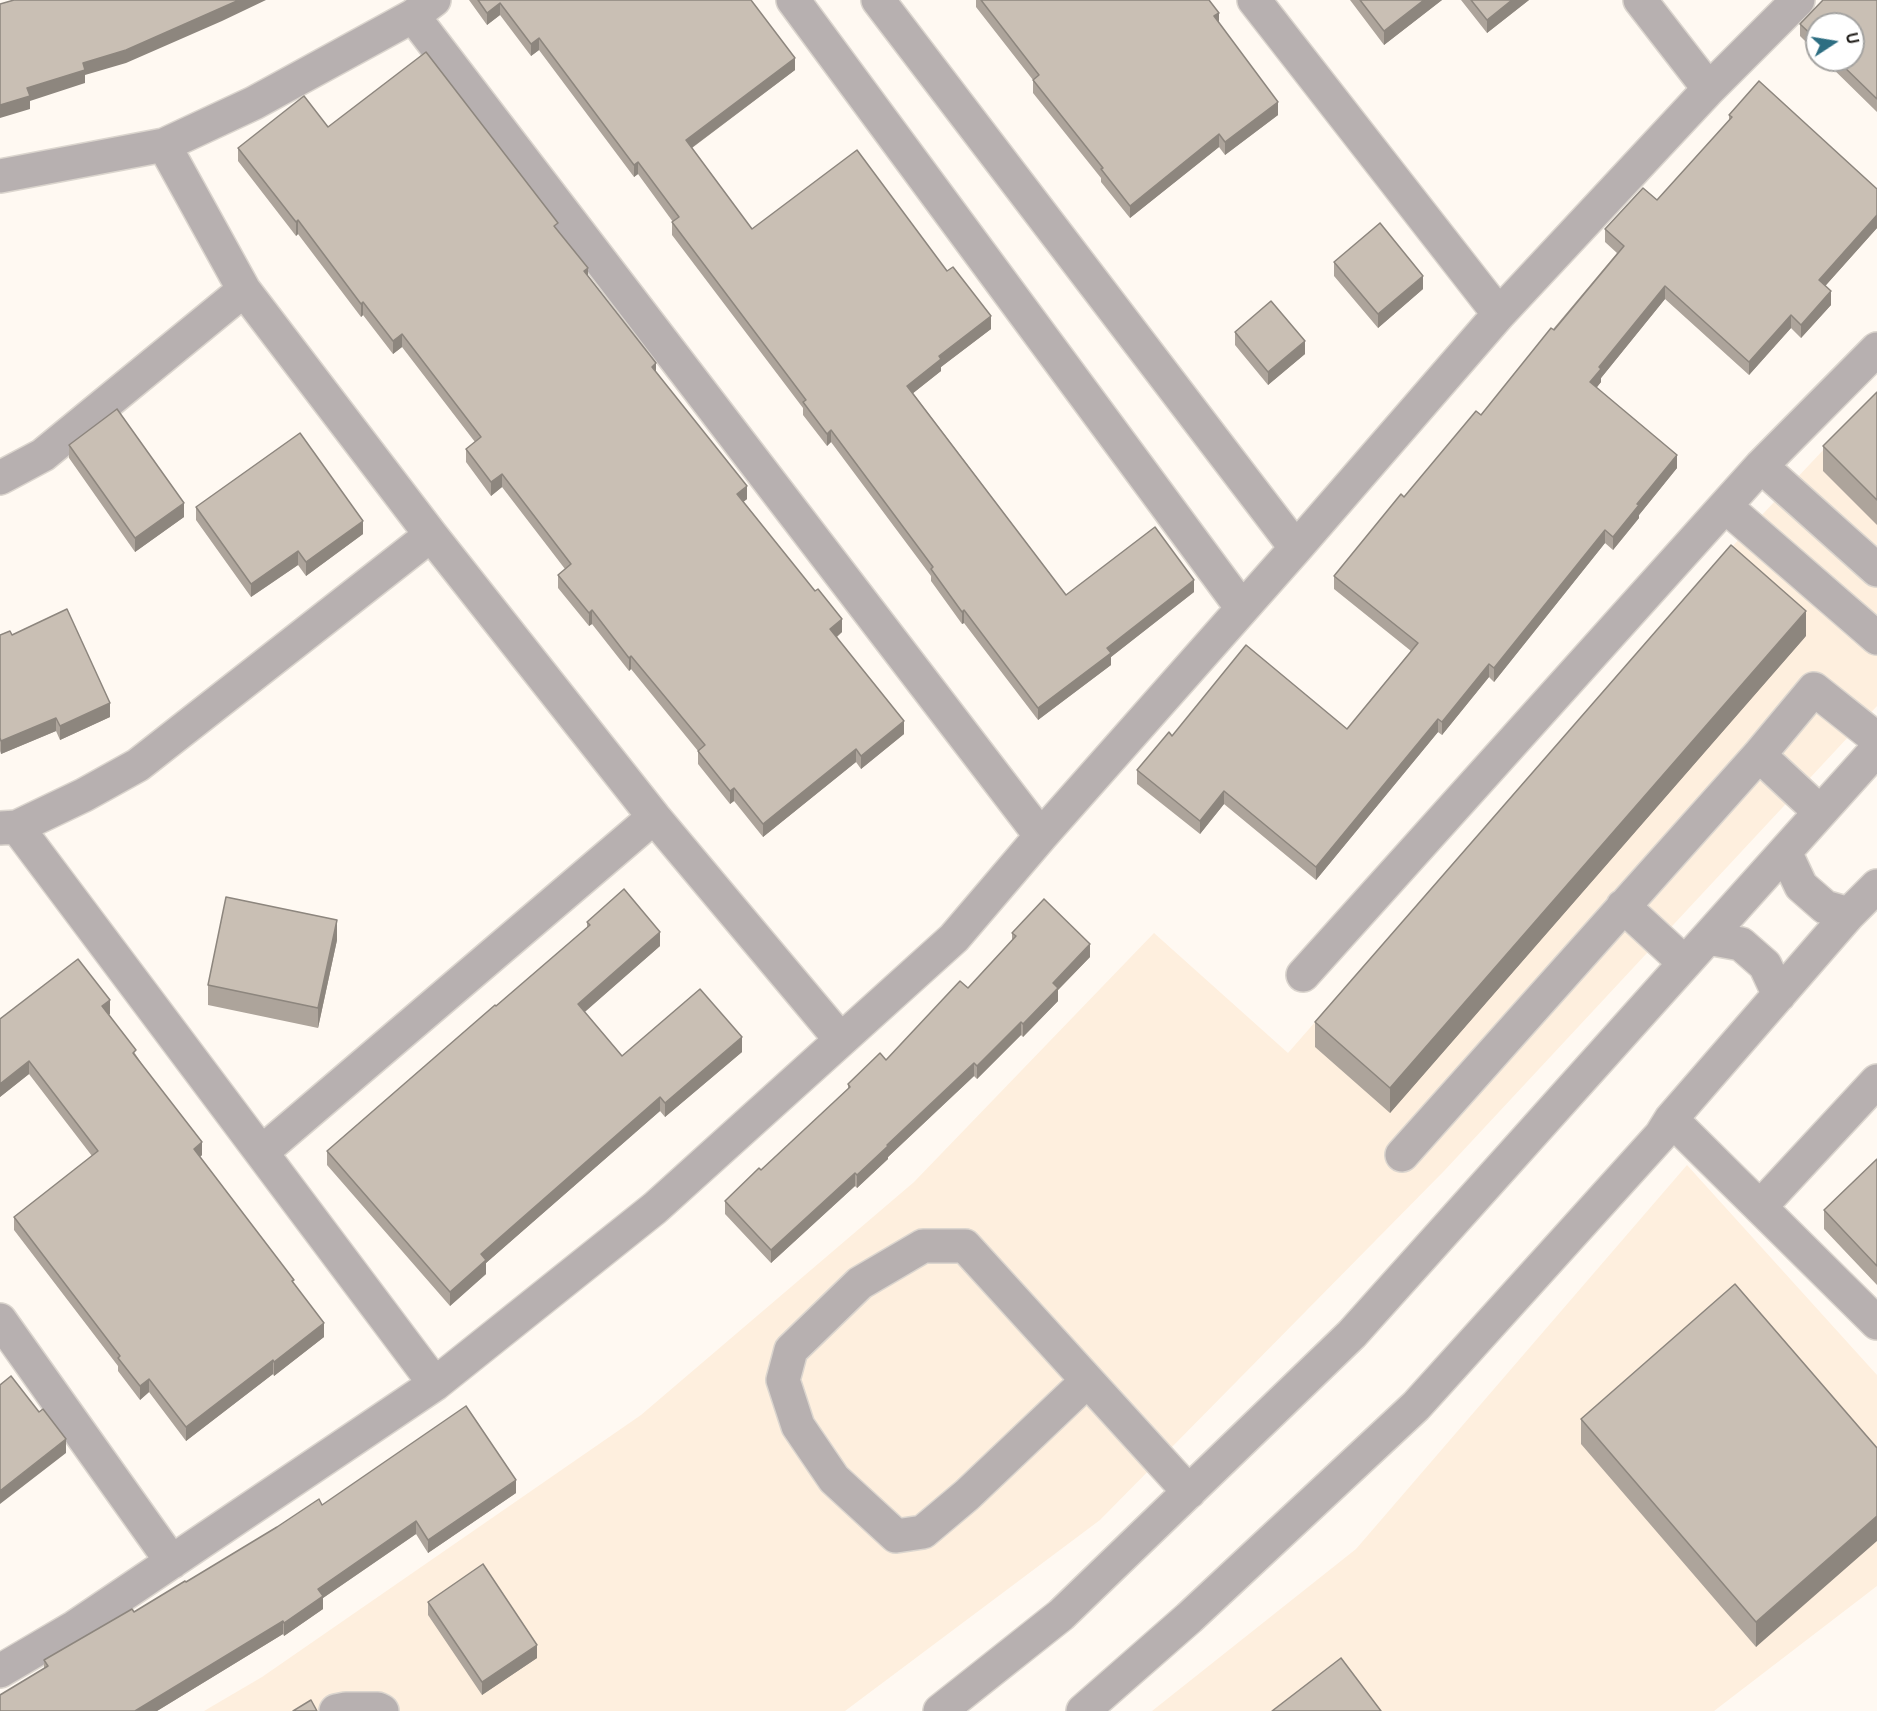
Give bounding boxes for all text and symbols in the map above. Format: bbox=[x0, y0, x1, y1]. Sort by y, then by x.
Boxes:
north arrow bbox=[1805, 12, 1865, 72]
text: U bbox=[1840, 31, 1862, 46]

